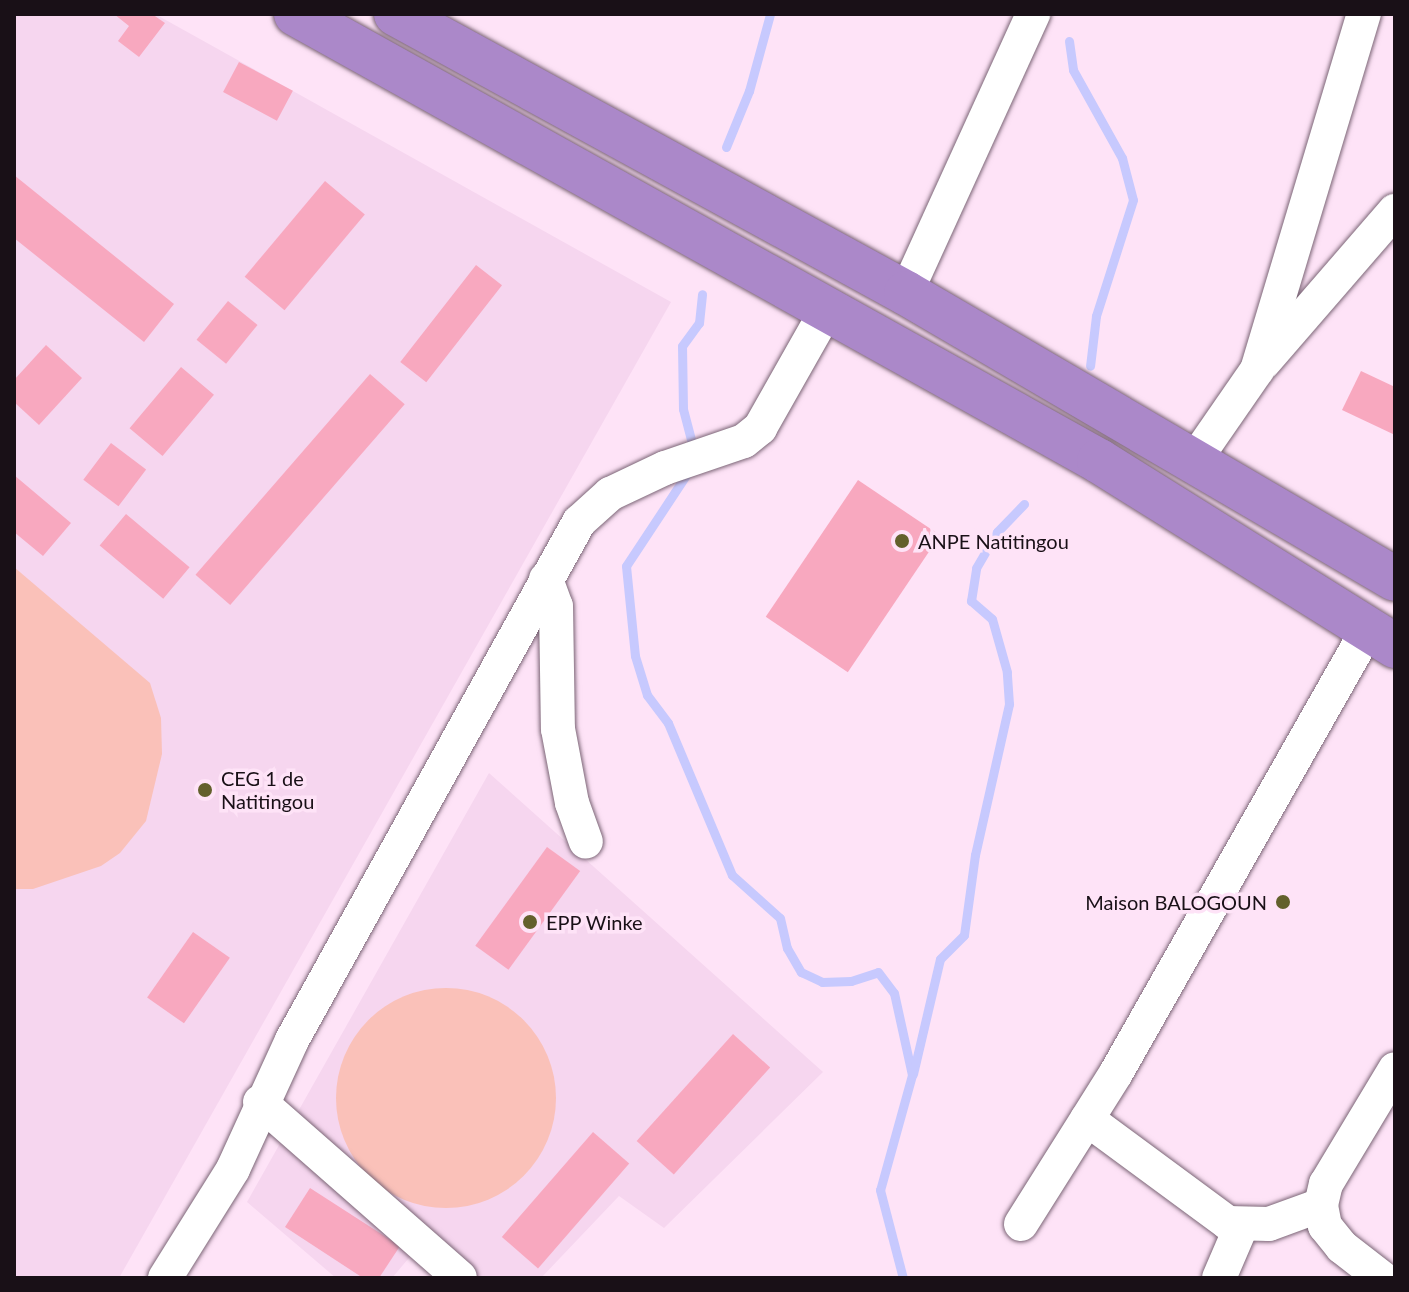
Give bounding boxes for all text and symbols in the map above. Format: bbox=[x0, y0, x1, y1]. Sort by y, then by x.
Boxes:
place label: ANPE Natitingou bbox=[918, 529, 1069, 553]
marker: ANPE Natitingou bbox=[893, 532, 911, 550]
place label: CEG 1 de Natitingou bbox=[221, 766, 314, 813]
marker: CEG 1 de Natitingou bbox=[196, 781, 214, 799]
place label: Maison BALOGOUN bbox=[1085, 890, 1267, 914]
marker: Maison BALOGOUN bbox=[1274, 893, 1292, 911]
place label: EPP Winke bbox=[546, 910, 643, 934]
marker: EPP Winke bbox=[521, 913, 539, 931]

